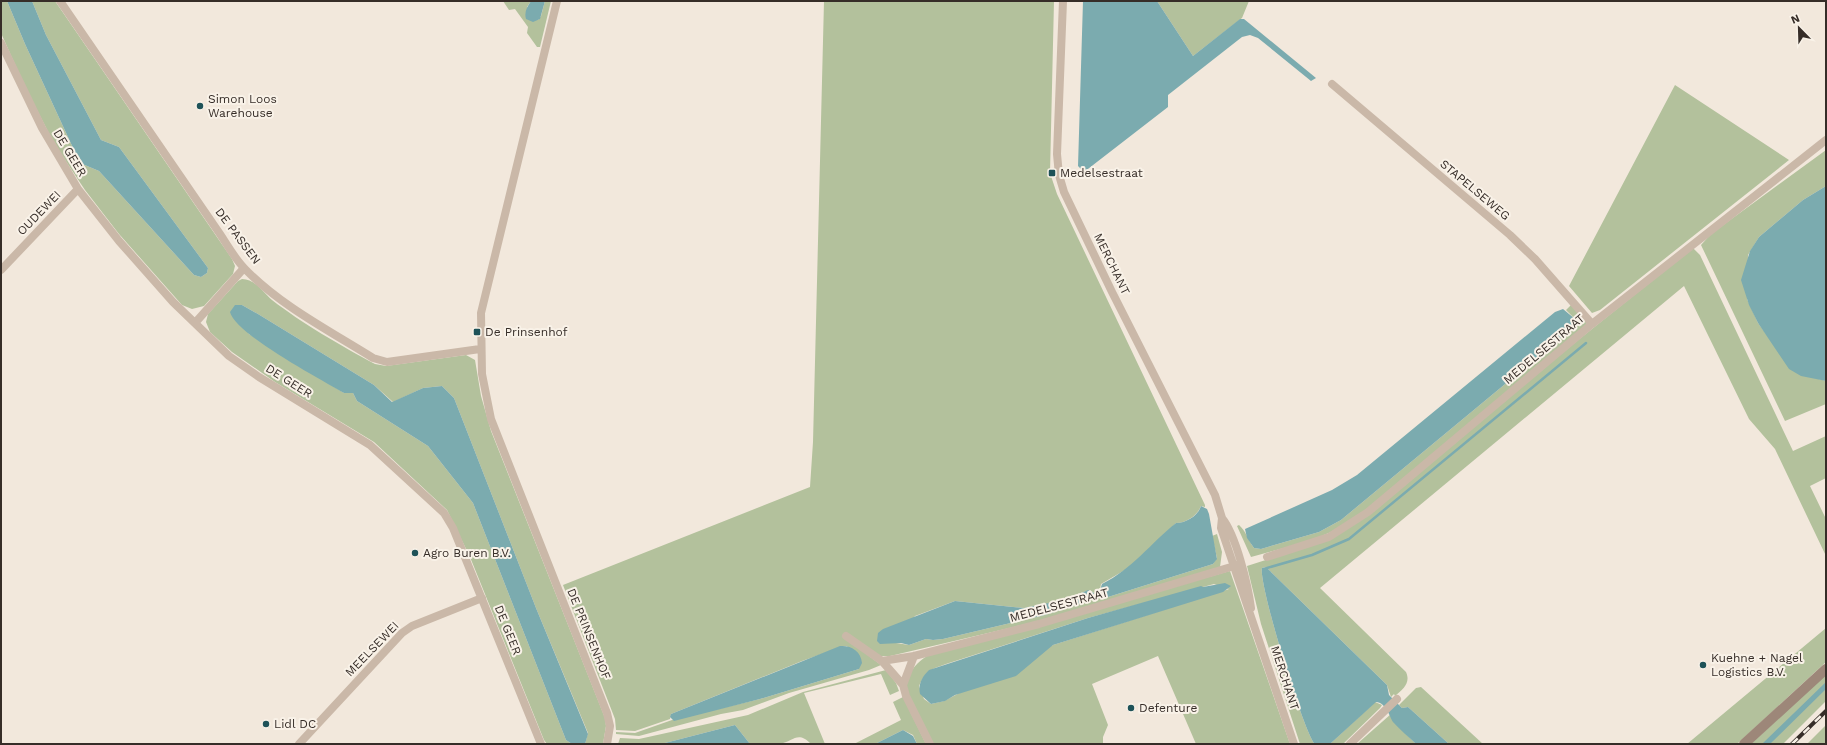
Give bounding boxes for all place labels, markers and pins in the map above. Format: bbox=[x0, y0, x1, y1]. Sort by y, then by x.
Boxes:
place label: Simon Loos Warehouse bbox=[208, 92, 277, 120]
marker: Simon Loos Warehouse bbox=[195, 101, 205, 111]
place label: Medelsestraat bbox=[1060, 166, 1143, 180]
marker: Medelsestraat bbox=[1047, 168, 1057, 178]
place label: De Prinsenhof bbox=[485, 325, 568, 339]
marker: De Prinsenhof bbox=[472, 327, 482, 337]
place label: Agro Buren B.V. bbox=[423, 546, 511, 560]
marker: Agro Buren B.V. bbox=[410, 548, 420, 558]
place label: Kuehne + Nagel Logistics B.V. bbox=[1711, 651, 1803, 679]
marker: Kuehne + Nagel Logistics B.V. bbox=[1698, 660, 1708, 670]
place label: Defenture bbox=[1139, 701, 1197, 715]
marker: Defenture bbox=[1126, 703, 1136, 713]
place label: Lidl DC bbox=[274, 717, 316, 731]
marker: Lidl DC bbox=[261, 719, 271, 729]

